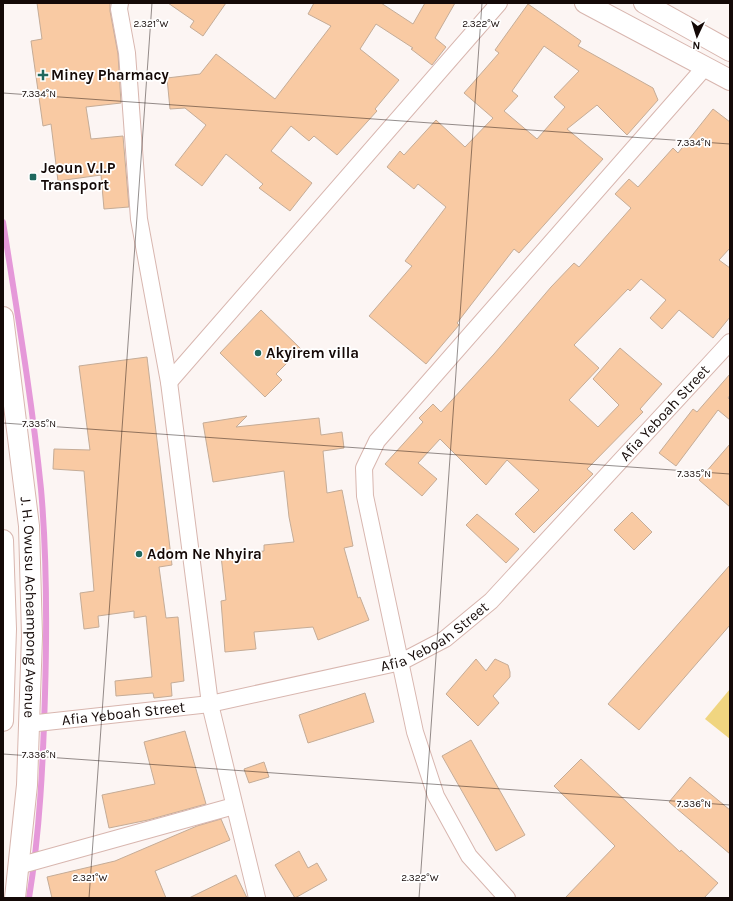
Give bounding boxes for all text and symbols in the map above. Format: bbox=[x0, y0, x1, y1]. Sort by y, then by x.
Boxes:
north arrow bbox=[677, 16, 717, 56]
text: 2.321°W bbox=[134, 18, 169, 30]
text: 2.322°W bbox=[462, 18, 500, 30]
text: N bbox=[692, 39, 701, 52]
place label: Miney Pharmacy bbox=[51, 66, 169, 84]
marker: Miney Pharmacy bbox=[38, 70, 48, 80]
text: 7.334°N bbox=[22, 88, 56, 100]
text: 7.334°N bbox=[677, 137, 711, 149]
place label: Jeoun V.I.P Transport bbox=[41, 159, 116, 194]
marker: Jeoun V.I.P Transport bbox=[28, 172, 38, 182]
place label: Akyirem villa bbox=[266, 344, 359, 362]
marker: Akyirem villa bbox=[253, 348, 263, 358]
street label: Afia Yeboah Street bbox=[616, 361, 714, 465]
text: 7.335°N bbox=[22, 418, 56, 430]
text: 7.335°N bbox=[677, 468, 711, 480]
street label: J. H. Owusu Acheampong Avenue bbox=[16, 496, 41, 718]
place label: Adom Ne Nhyira bbox=[147, 545, 262, 563]
marker: Adom Ne Nhyira bbox=[134, 549, 144, 559]
street label: Afia Yeboah Street bbox=[379, 598, 492, 675]
street label: Afia Yeboah Street bbox=[61, 698, 187, 729]
text: 7.336°N bbox=[22, 749, 56, 761]
text: 7.336°N bbox=[677, 798, 711, 810]
text: 2.321°W bbox=[73, 872, 108, 884]
text: 2.322°W bbox=[401, 872, 439, 884]

